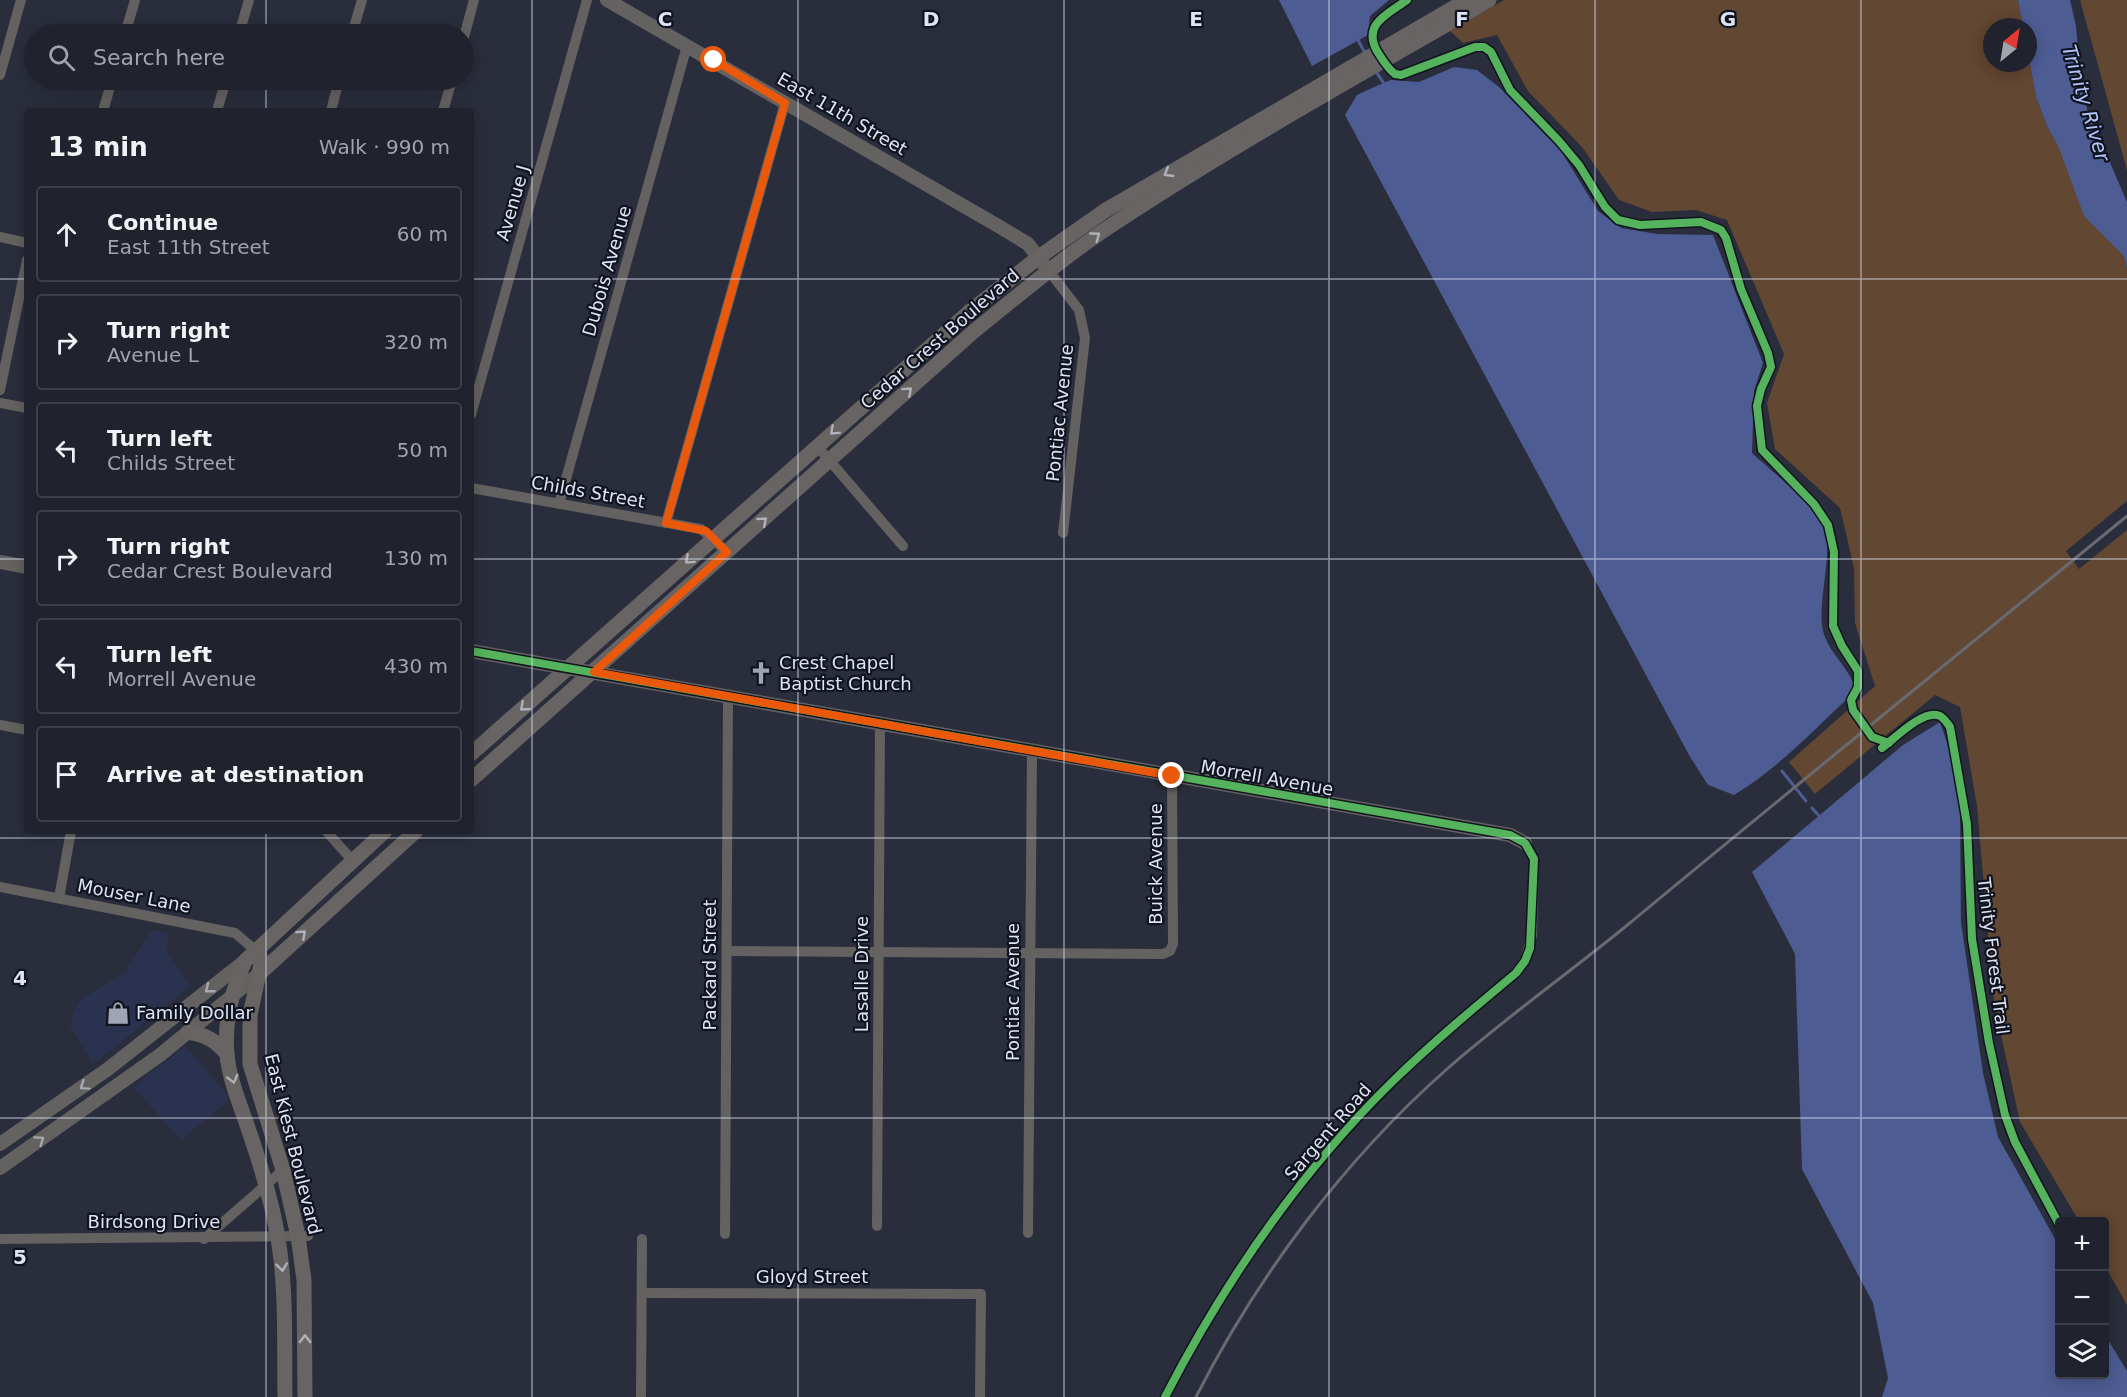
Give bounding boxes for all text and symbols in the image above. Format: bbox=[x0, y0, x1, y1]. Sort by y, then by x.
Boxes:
text: C bbox=[658, 7, 672, 31]
text: D bbox=[923, 7, 939, 31]
text: E bbox=[1189, 7, 1203, 31]
text: F bbox=[1455, 7, 1469, 31]
text: G bbox=[1720, 7, 1736, 31]
north arrow bbox=[1983, 18, 2037, 72]
search box bbox=[24, 24, 474, 90]
icon: search bbox=[45, 41, 78, 74]
water label: Trinity River bbox=[2057, 42, 2116, 166]
text: Search here bbox=[93, 45, 225, 70]
route start bbox=[700, 46, 726, 72]
street label: East 11th Street bbox=[774, 68, 911, 159]
text: 13 min bbox=[48, 132, 148, 162]
text: Walk · 990 m bbox=[319, 135, 450, 159]
street label: Avenue J bbox=[492, 163, 533, 243]
one-way arrow bbox=[1164, 166, 1174, 177]
street label: Dubois Avenue bbox=[578, 203, 635, 338]
text: Continue bbox=[107, 210, 218, 235]
icon: ahead bbox=[50, 218, 83, 251]
text: 60 m bbox=[397, 222, 448, 246]
one-way arrow bbox=[1089, 233, 1100, 244]
text: East 11th Street bbox=[107, 235, 270, 259]
street label: Cedar Crest Boulevard bbox=[856, 264, 1023, 413]
text: Turn right bbox=[107, 318, 230, 343]
icon: right bbox=[50, 326, 83, 359]
text: 320 m bbox=[384, 330, 448, 354]
text: Avenue L bbox=[107, 343, 199, 367]
street label: Pontiac Avenue bbox=[1042, 343, 1077, 483]
one-way arrow bbox=[901, 387, 912, 398]
one-way arrow bbox=[830, 424, 841, 435]
text: Turn left bbox=[107, 426, 212, 451]
icon: left bbox=[50, 434, 83, 467]
text: 50 m bbox=[397, 438, 448, 462]
text: Childs Street bbox=[107, 451, 235, 475]
street label: Childs Street bbox=[530, 471, 647, 512]
one-way arrow bbox=[756, 517, 766, 528]
text: Turn right bbox=[107, 534, 230, 559]
icon: right bbox=[50, 542, 83, 575]
text: 130 m bbox=[384, 546, 448, 570]
one-way arrow bbox=[685, 553, 695, 564]
text: Cedar Crest Boulevard bbox=[107, 559, 333, 583]
text: Turn left bbox=[107, 642, 212, 667]
icon: left bbox=[50, 650, 83, 683]
place label: Crest Chapel Baptist Church bbox=[779, 652, 912, 694]
text: 430 m bbox=[384, 654, 448, 678]
church icon: Crest Chapel Baptist Church bbox=[748, 660, 774, 686]
text: Morrell Avenue bbox=[107, 667, 256, 691]
one-way arrow bbox=[520, 700, 531, 711]
street label: Morrell Avenue bbox=[1199, 756, 1335, 800]
icon: arrive bbox=[50, 758, 83, 791]
text: Arrive at destination bbox=[107, 762, 364, 787]
route end bbox=[1158, 762, 1184, 788]
street label: Buick Avenue bbox=[1145, 803, 1166, 925]
street label: Mouser Lane bbox=[76, 874, 193, 917]
street label: Trinity Forest Trail bbox=[1973, 875, 2014, 1036]
street label: Packard Street bbox=[699, 899, 720, 1031]
street label: Lasalle Drive bbox=[851, 916, 872, 1032]
street label: Pontiac Avenue bbox=[1002, 923, 1023, 1061]
one-way arrow bbox=[295, 930, 306, 941]
text: 4 bbox=[13, 966, 27, 990]
one-way arrow bbox=[205, 982, 216, 993]
shop icon: Family Dollar bbox=[105, 1000, 131, 1026]
place label: Family Dollar bbox=[136, 1002, 254, 1023]
street label: East Kiest Boulevard bbox=[261, 1051, 326, 1236]
one-way arrow bbox=[225, 1074, 238, 1084]
one-way arrow bbox=[80, 1079, 91, 1090]
street label: Sargent Road bbox=[1280, 1079, 1375, 1184]
one-way arrow bbox=[34, 1136, 45, 1147]
street label: Birdsong Drive bbox=[88, 1211, 220, 1232]
map controls bbox=[2055, 1217, 2109, 1379]
button: + bbox=[2055, 1217, 2109, 1271]
text: 5 bbox=[13, 1245, 27, 1269]
one-way arrow bbox=[275, 1262, 287, 1271]
street label: Gloyd Street bbox=[756, 1266, 868, 1287]
button: − bbox=[2055, 1271, 2109, 1325]
button: layers bbox=[2055, 1325, 2109, 1379]
one-way arrow bbox=[299, 1334, 311, 1343]

